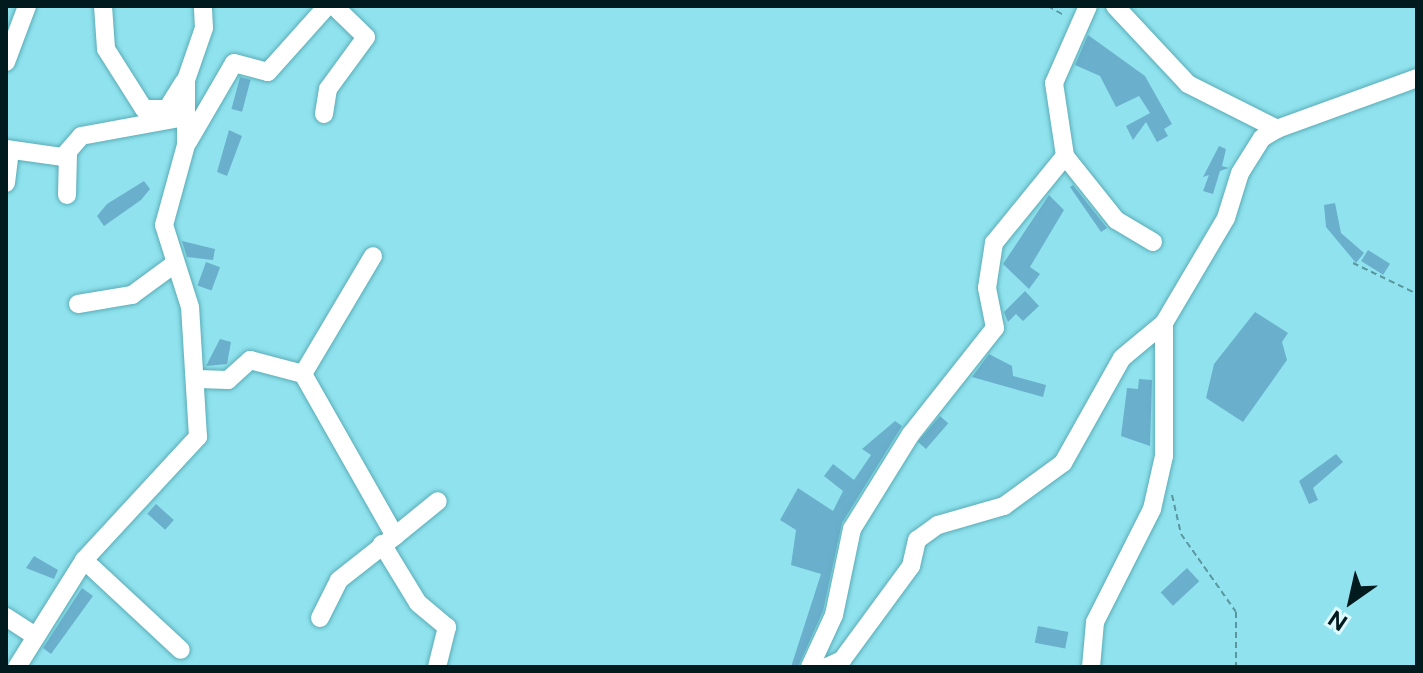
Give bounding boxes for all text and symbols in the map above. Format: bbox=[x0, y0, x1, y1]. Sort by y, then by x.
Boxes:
north arrow bbox=[1311, 561, 1391, 641]
text: N bbox=[1323, 605, 1352, 636]

